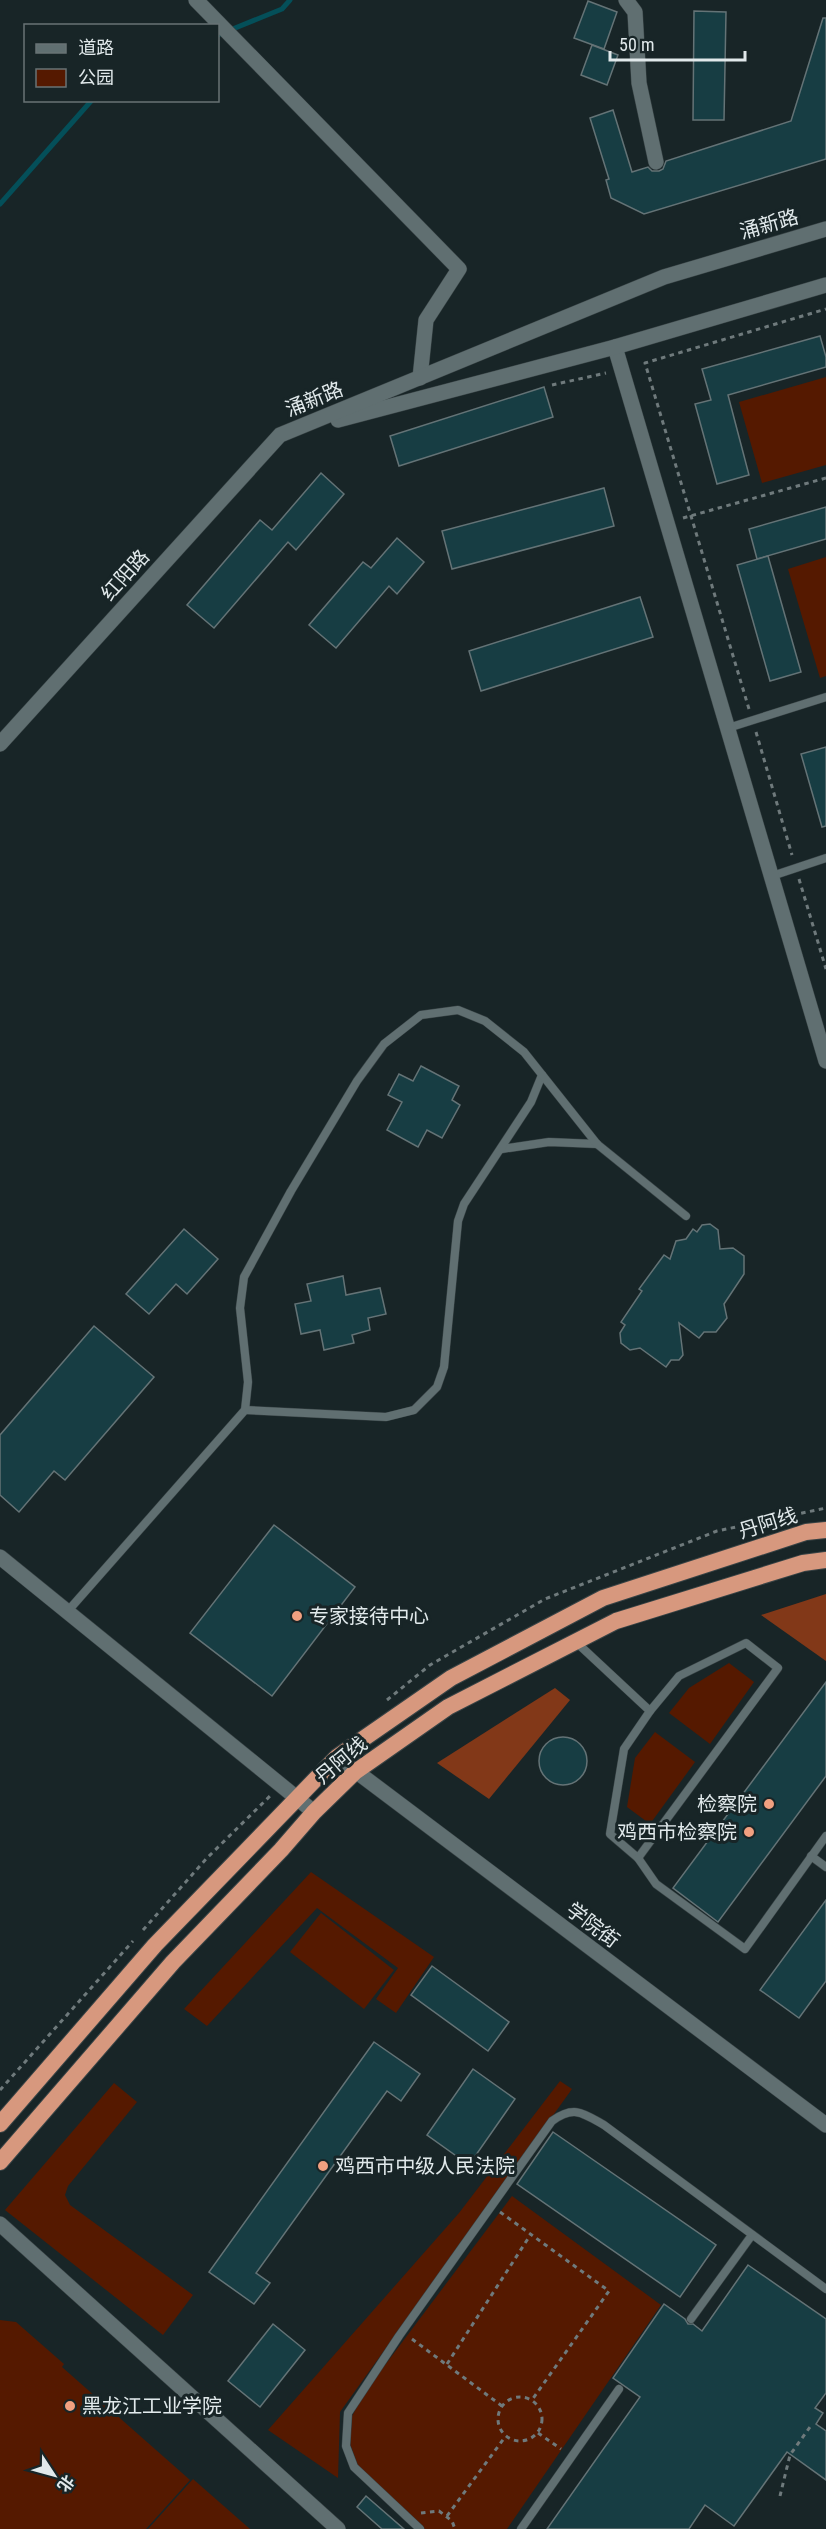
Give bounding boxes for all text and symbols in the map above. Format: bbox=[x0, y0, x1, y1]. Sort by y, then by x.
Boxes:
legend bbox=[24, 24, 219, 102]
scale bar bbox=[610, 24, 745, 62]
text: 50 m bbox=[619, 34, 654, 55]
text: 道路 bbox=[78, 37, 114, 58]
text: 公园 bbox=[78, 67, 114, 88]
street label: 涌新路 bbox=[737, 204, 801, 244]
street label: 涌新路 bbox=[282, 377, 346, 421]
street label: 红阳路 bbox=[96, 545, 154, 605]
street label: 丹阿线 bbox=[736, 1503, 800, 1543]
place label: 专家接待中心 bbox=[309, 1604, 429, 1628]
marker: 专家接待中心 bbox=[290, 1609, 304, 1623]
street label: 丹阿线 bbox=[310, 1732, 372, 1788]
place label: 检察院 bbox=[697, 1792, 757, 1816]
marker: 检察院 bbox=[762, 1797, 776, 1811]
place label: 鸡西市检察院 bbox=[617, 1820, 737, 1844]
marker: 鸡西市检察院 bbox=[742, 1825, 756, 1839]
street label: 学院街 bbox=[562, 1897, 624, 1953]
place label: 鸡西市中级人民法院 bbox=[335, 2154, 515, 2178]
marker: 鸡西市中级人民法院 bbox=[316, 2159, 330, 2173]
place label: 黑龙江工业学院 bbox=[82, 2394, 222, 2418]
marker: 黑龙江工业学院 bbox=[63, 2399, 77, 2413]
north arrow bbox=[24, 2445, 84, 2505]
text: 北 bbox=[53, 2471, 78, 2496]

